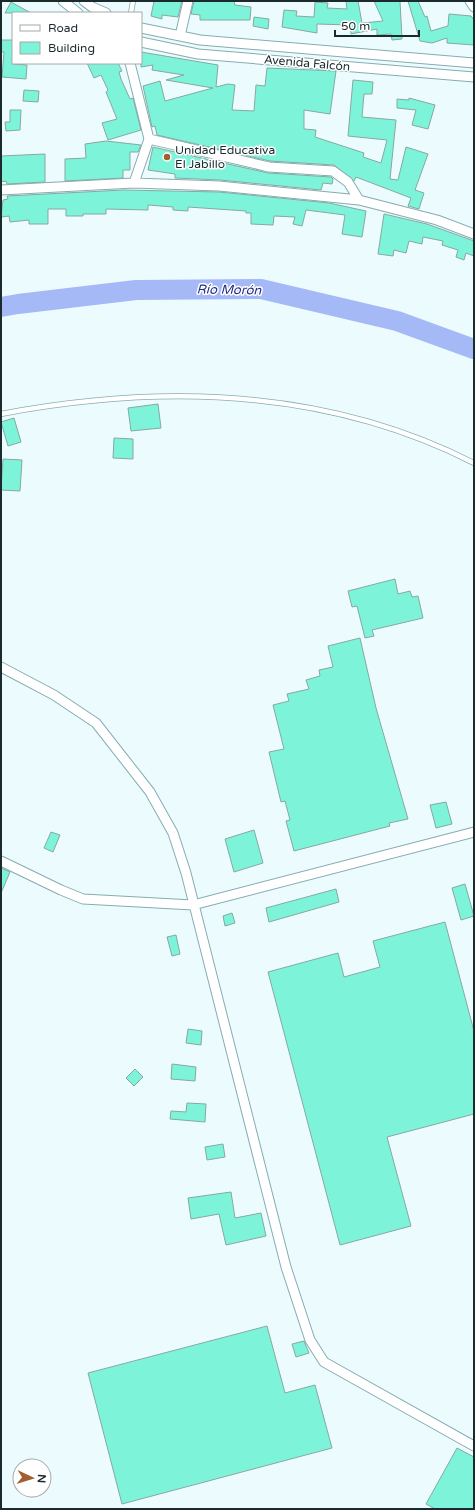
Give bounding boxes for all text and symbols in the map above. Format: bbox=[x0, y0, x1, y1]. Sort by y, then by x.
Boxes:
legend bbox=[12, 12, 142, 64]
scale bar bbox=[335, 12, 419, 38]
text: 50 m bbox=[341, 19, 370, 33]
text: Road bbox=[48, 21, 78, 35]
text: Building bbox=[48, 41, 95, 55]
street label: Avenida Falcón bbox=[263, 52, 351, 74]
place label: Unidad Educativa El Jabillo bbox=[175, 143, 275, 171]
marker: Unidad Educativa El Jabillo bbox=[162, 152, 172, 162]
water label: Río Morón bbox=[197, 281, 263, 299]
north arrow bbox=[12, 1458, 52, 1498]
text: N bbox=[35, 1474, 48, 1484]

